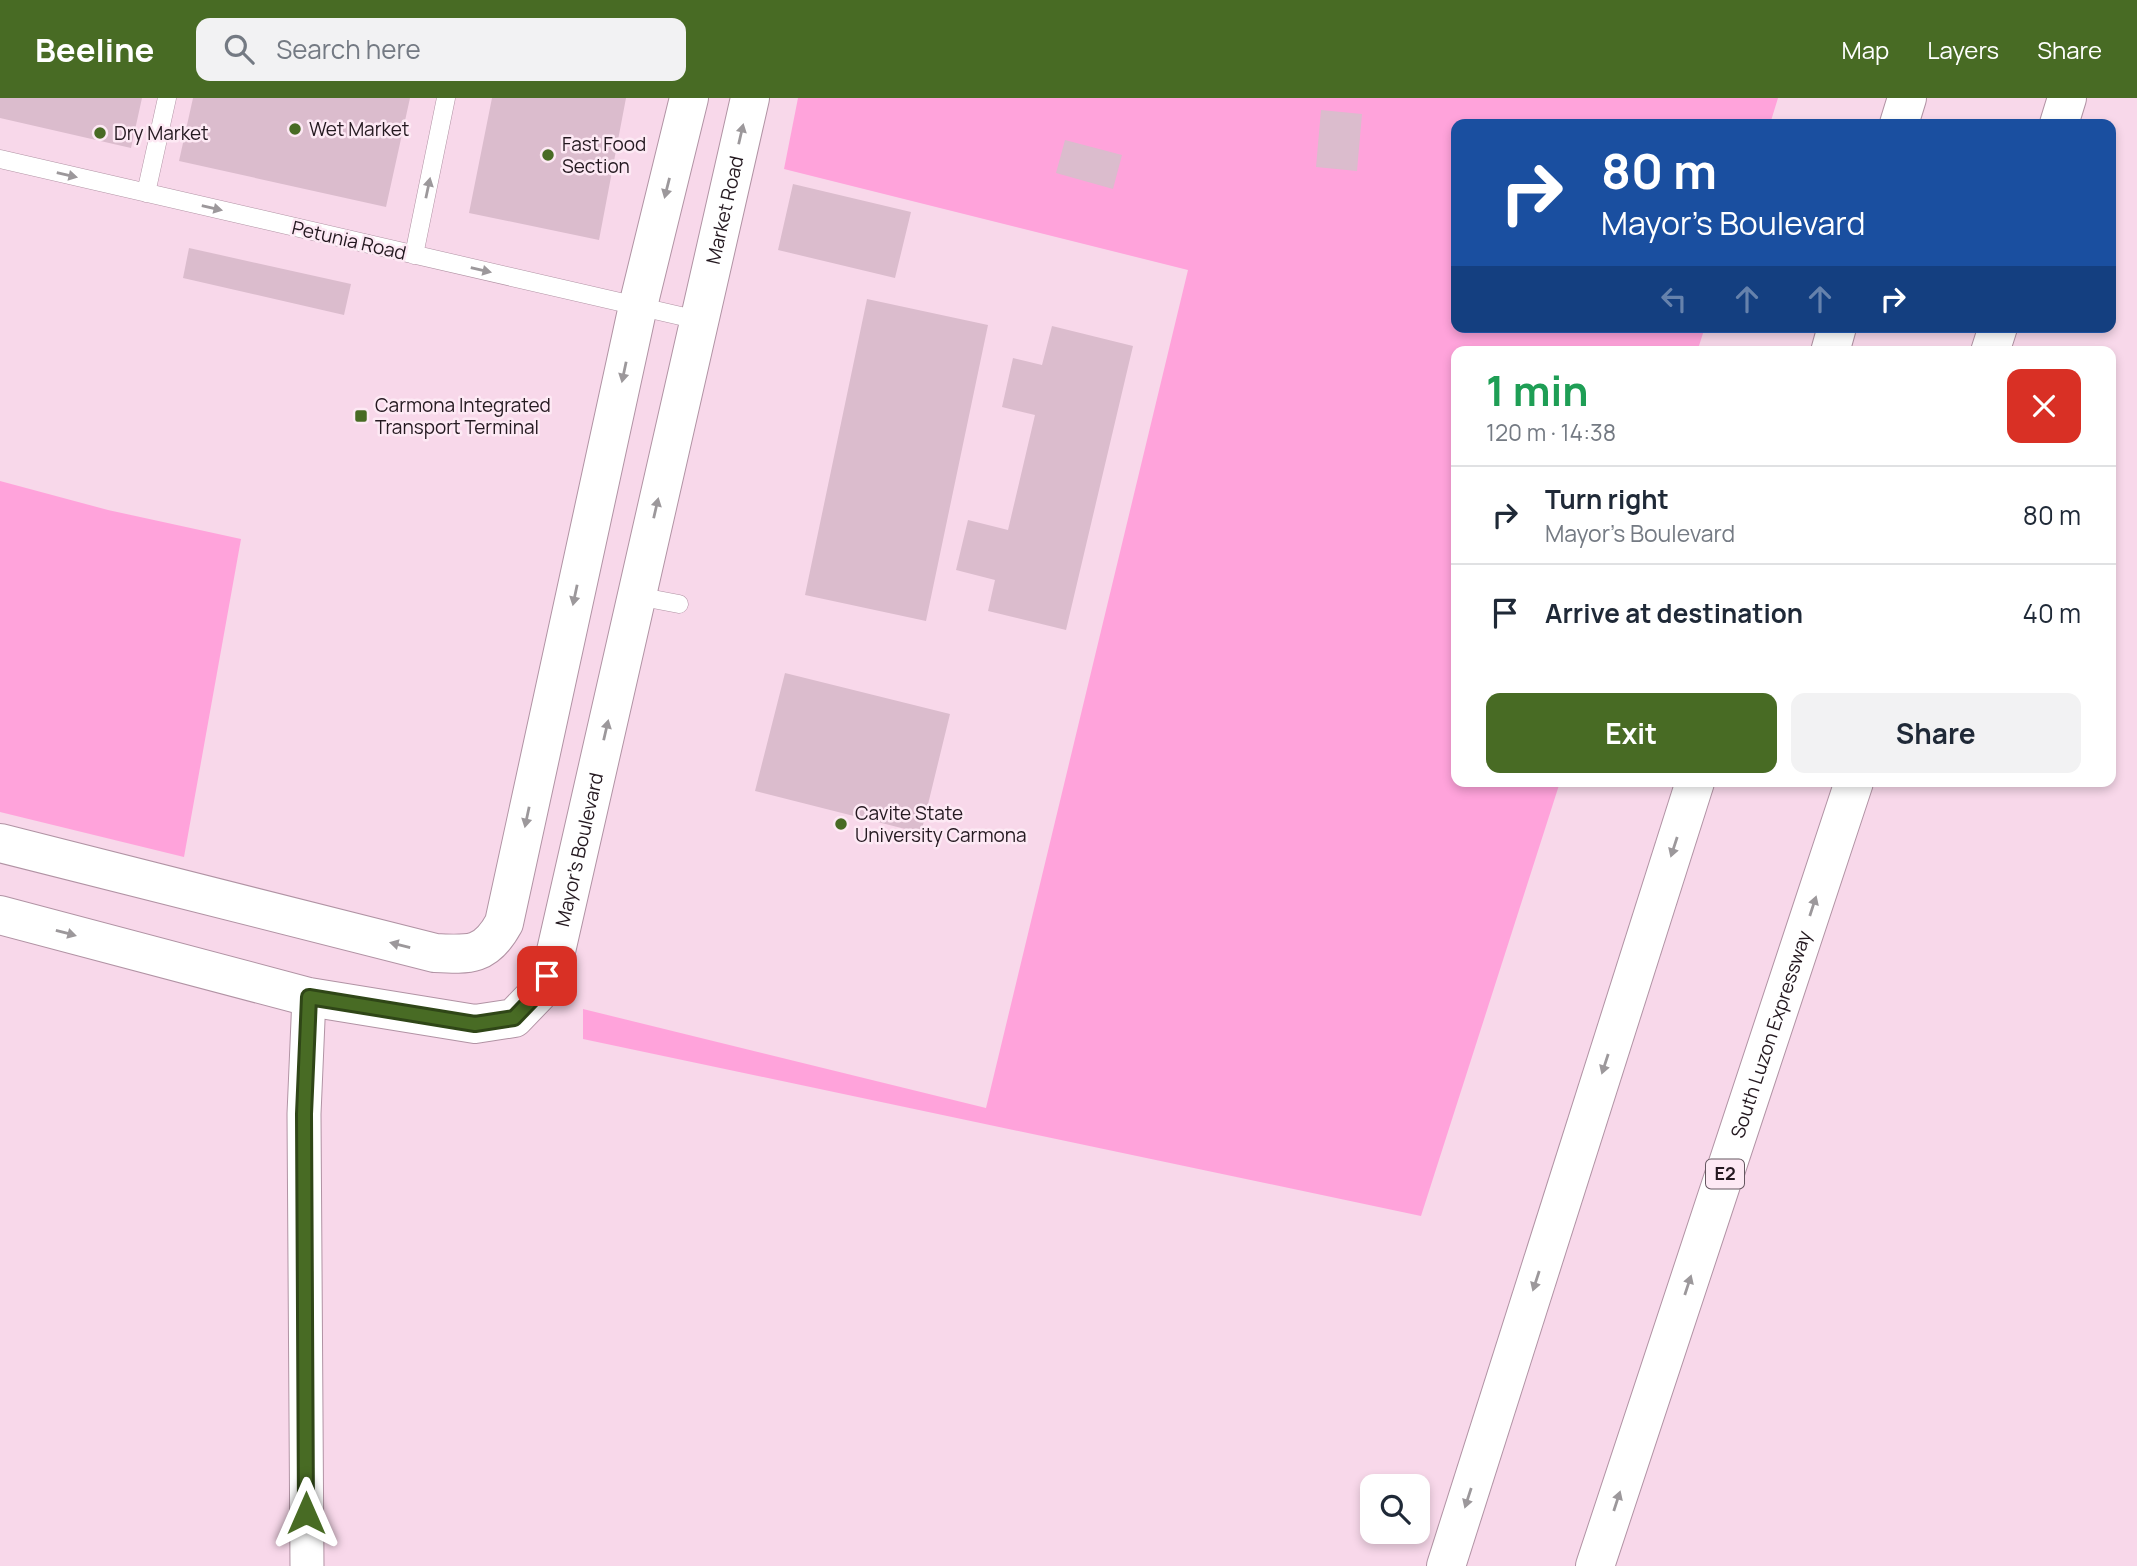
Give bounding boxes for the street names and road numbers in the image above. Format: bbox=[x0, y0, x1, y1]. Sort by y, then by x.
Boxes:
street label: Market Road bbox=[700, 153, 749, 267]
street label: Petunia Road bbox=[289, 214, 409, 266]
street label: Mayor's Boulevard bbox=[549, 770, 609, 929]
street label: South Luzon Expressway bbox=[1724, 927, 1817, 1141]
road number: E2 bbox=[1706, 1160, 1744, 1189]

